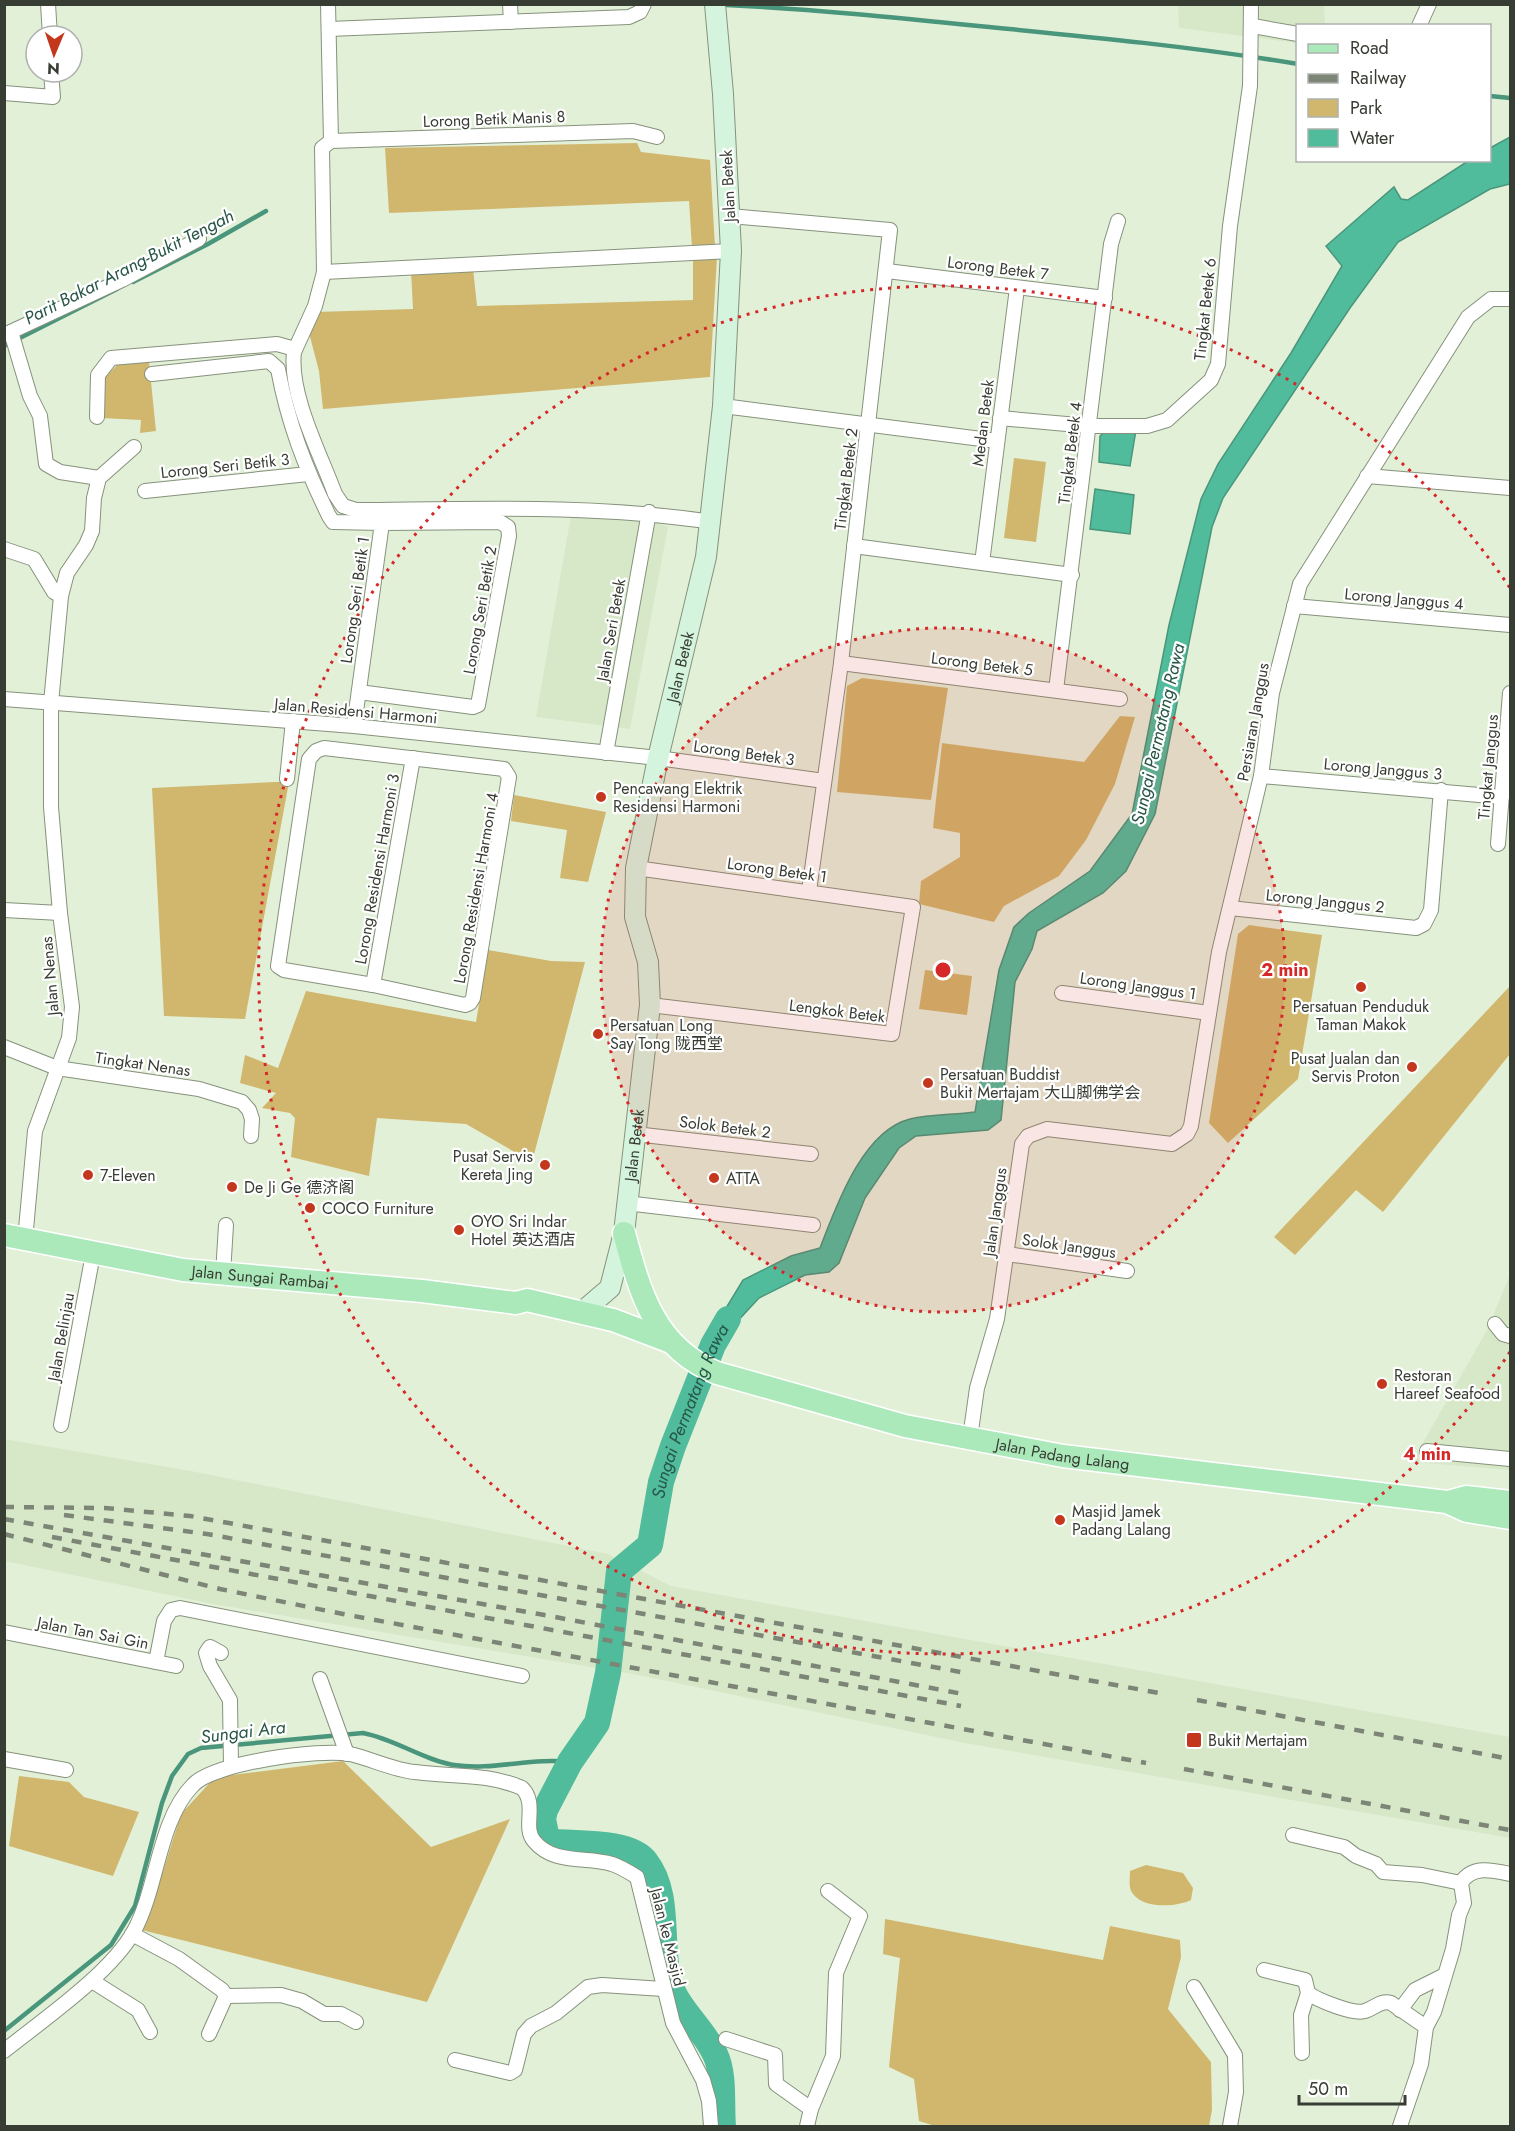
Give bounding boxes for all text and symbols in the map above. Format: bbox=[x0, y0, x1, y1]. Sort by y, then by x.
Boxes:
north arrow bbox=[24, 24, 84, 84]
legend bbox=[1296, 24, 1491, 162]
text: Road bbox=[1350, 35, 1389, 61]
text: N bbox=[47, 57, 60, 80]
text: Railway bbox=[1350, 65, 1406, 91]
text: Park bbox=[1350, 95, 1382, 121]
street label: Lorong Betik Manis 8 bbox=[422, 105, 566, 133]
text: Water bbox=[1350, 125, 1395, 151]
street label: Jalan Betek bbox=[715, 148, 741, 225]
water label: Parit Bakar Arang-Bukit Tengah bbox=[20, 203, 238, 331]
street label: Lorong Betek 7 bbox=[946, 250, 1050, 286]
street label: Tingkat Betek 6 bbox=[1188, 257, 1222, 361]
street label: Medan Betek bbox=[966, 377, 1000, 468]
street label: Tingkat Betek 4 bbox=[1052, 401, 1088, 505]
street label: Tingkat Betek 2 bbox=[828, 427, 864, 531]
street label: Lorong Seri Betik 3 bbox=[159, 448, 291, 484]
street label: Lorong Seri Betik 1 bbox=[335, 535, 375, 665]
street label: Lorong Seri Betik 2 bbox=[457, 544, 503, 676]
street label: Jalan Seri Betek bbox=[590, 576, 632, 685]
street label: Lorong Janggus 4 bbox=[1344, 582, 1464, 616]
street label: Jalan Betek bbox=[660, 628, 700, 707]
water label: Sungai Permatang Rawa bbox=[1124, 641, 1192, 827]
street label: Lorong Betek 5 bbox=[930, 646, 1034, 682]
street label: Persiaran Janggus bbox=[1231, 661, 1275, 783]
street label: Jalan Residensi Harmoni bbox=[272, 692, 438, 730]
street label: Tingkat Janggus bbox=[1472, 713, 1504, 821]
street label: Lorong Betek 3 bbox=[692, 735, 796, 772]
street label: Lorong Janggus 3 bbox=[1323, 752, 1443, 786]
street label: Lorong Residensi Harmoni 3 bbox=[349, 772, 405, 966]
place label: Pencawang Elektrik Residensi Harmoni bbox=[613, 777, 743, 818]
marker: Pencawang Elektrik Residensi Harmoni bbox=[594, 790, 608, 804]
street label: Lorong Residensi Harmoni 4 bbox=[448, 791, 504, 985]
street label: Lorong Betek 1 bbox=[726, 852, 828, 888]
street label: Lorong Janggus 2 bbox=[1265, 883, 1385, 919]
street label: Jalan Nenas bbox=[35, 936, 65, 1018]
text: 2 min bbox=[1261, 957, 1309, 983]
centre of rings bbox=[933, 960, 953, 980]
street label: Lorong Janggus 1 bbox=[1078, 966, 1198, 1006]
marker: Persatuan Penduduk Taman Makok bbox=[1354, 980, 1368, 994]
street label: Lengkok Betek bbox=[788, 994, 887, 1028]
place label: Persatuan Penduduk Taman Makok bbox=[1293, 995, 1430, 1036]
place label: Persatuan Long Say Tong 陇西堂 bbox=[610, 1014, 723, 1055]
marker: Persatuan Long Say Tong 陇西堂 bbox=[591, 1027, 605, 1041]
street label: Tingkat Nenas bbox=[94, 1046, 192, 1082]
place label: Pusat Jualan dan Servis Proton bbox=[1291, 1047, 1400, 1088]
marker: Pusat Jualan dan Servis Proton bbox=[1405, 1060, 1419, 1074]
place label: Persatuan Buddist Bukit Mertajam 大山脚佛学会 bbox=[940, 1063, 1140, 1104]
marker: Persatuan Buddist Bukit Mertajam 大山脚佛学会 bbox=[921, 1076, 935, 1090]
street label: Jalan Betek bbox=[618, 1107, 650, 1185]
street label: Solok Betek 2 bbox=[678, 1110, 772, 1144]
place label: Pusat Servis Kereta Jing bbox=[453, 1145, 533, 1186]
marker: Pusat Servis Kereta Jing bbox=[538, 1158, 552, 1172]
place label: 7-Eleven bbox=[100, 1164, 156, 1187]
street label: Jalan Janggus bbox=[977, 1166, 1013, 1260]
place label: ATTA bbox=[726, 1167, 760, 1190]
marker: 7-Eleven bbox=[81, 1168, 95, 1182]
marker: ATTA bbox=[707, 1171, 721, 1185]
place label: De Ji Ge 德济阁 bbox=[244, 1176, 354, 1199]
marker: De Ji Ge 德济阁 bbox=[225, 1180, 239, 1194]
place label: COCO Furniture bbox=[322, 1197, 434, 1220]
marker: COCO Furniture bbox=[303, 1201, 317, 1215]
place label: OYO Sri Indar Hotel 英达酒店 bbox=[471, 1210, 576, 1251]
marker: OYO Sri Indar Hotel 英达酒店 bbox=[452, 1223, 466, 1237]
street label: Solok Janggus bbox=[1020, 1228, 1118, 1264]
street label: Jalan Sungai Rambai bbox=[189, 1259, 330, 1294]
street label: Jalan Belinjau bbox=[42, 1291, 80, 1385]
water label: Sungai Permatang Rawa bbox=[645, 1319, 735, 1501]
place label: Restoran Hareef Seafood bbox=[1394, 1364, 1500, 1405]
marker: Restoran Hareef Seafood bbox=[1375, 1377, 1389, 1391]
street label: Jalan Padang Lalang bbox=[992, 1432, 1131, 1475]
text: 4 min bbox=[1403, 1441, 1451, 1467]
place label: Masjid Jamek Padang Lalang bbox=[1072, 1500, 1171, 1541]
marker: Masjid Jamek Padang Lalang bbox=[1053, 1513, 1067, 1527]
street label: Jalan Tan Sai Gin bbox=[33, 1611, 151, 1655]
water label: Sungai Ara bbox=[199, 1714, 287, 1750]
place label: Bukit Mertajam bbox=[1208, 1729, 1308, 1752]
marker: Bukit Mertajam bbox=[1185, 1731, 1203, 1749]
street label: Jalan ke Masjid bbox=[644, 1884, 691, 1988]
scale bar bbox=[1299, 2068, 1406, 2106]
text: 50 m bbox=[1308, 2076, 1348, 2102]

